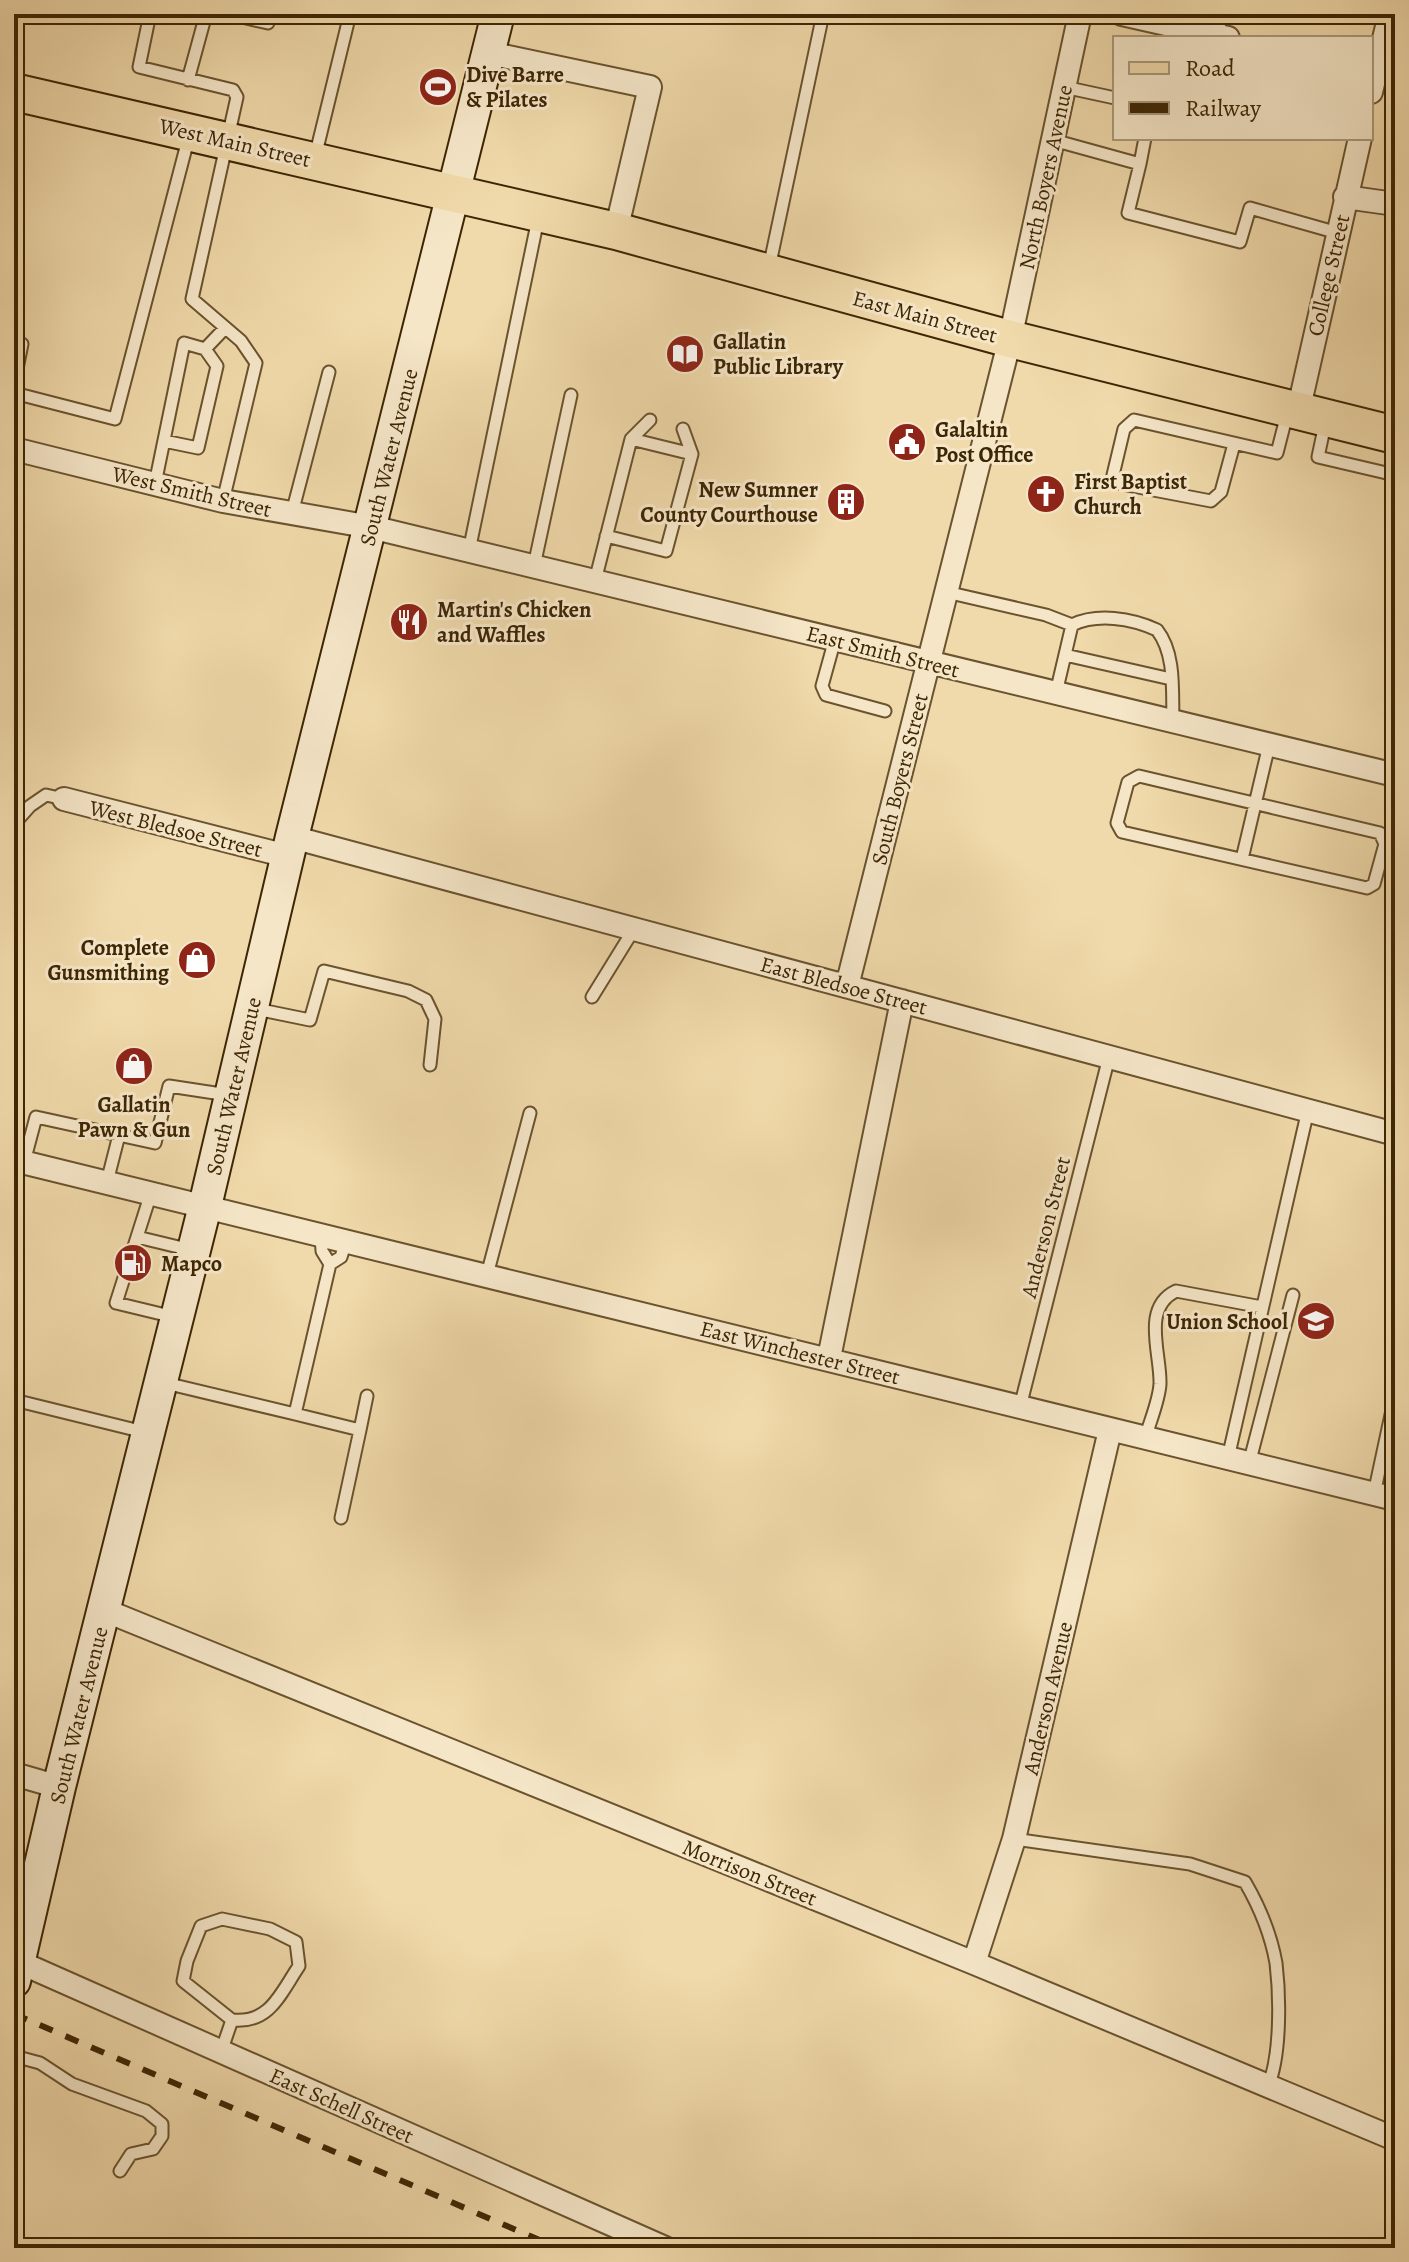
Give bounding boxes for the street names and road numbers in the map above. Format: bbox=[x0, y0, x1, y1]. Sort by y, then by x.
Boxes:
street label: North Boyers Avenue bbox=[1012, 82, 1080, 272]
street label: West Main Street bbox=[155, 111, 313, 175]
street label: College Street bbox=[1300, 211, 1358, 339]
street label: East Main Street bbox=[849, 283, 1000, 351]
street label: South Water Avenue bbox=[352, 365, 426, 549]
street label: West Smith Street bbox=[108, 459, 274, 525]
street label: East Smith Street bbox=[803, 618, 962, 685]
street label: South Boyers Street bbox=[864, 690, 936, 868]
street label: West Bledsoe Street bbox=[85, 793, 265, 865]
street label: East Bledsoe Street bbox=[757, 949, 930, 1023]
street label: South Water Avenue bbox=[199, 994, 269, 1178]
street label: Anderson Street bbox=[1014, 1153, 1078, 1302]
street label: East Winchester Street bbox=[697, 1314, 903, 1392]
street label: Anderson Avenue bbox=[1016, 1619, 1080, 1779]
street label: South Water Avenue bbox=[42, 1623, 116, 1807]
street label: Morrison Street bbox=[678, 1832, 821, 1914]
street label: East Schell Street bbox=[265, 2061, 418, 2151]

